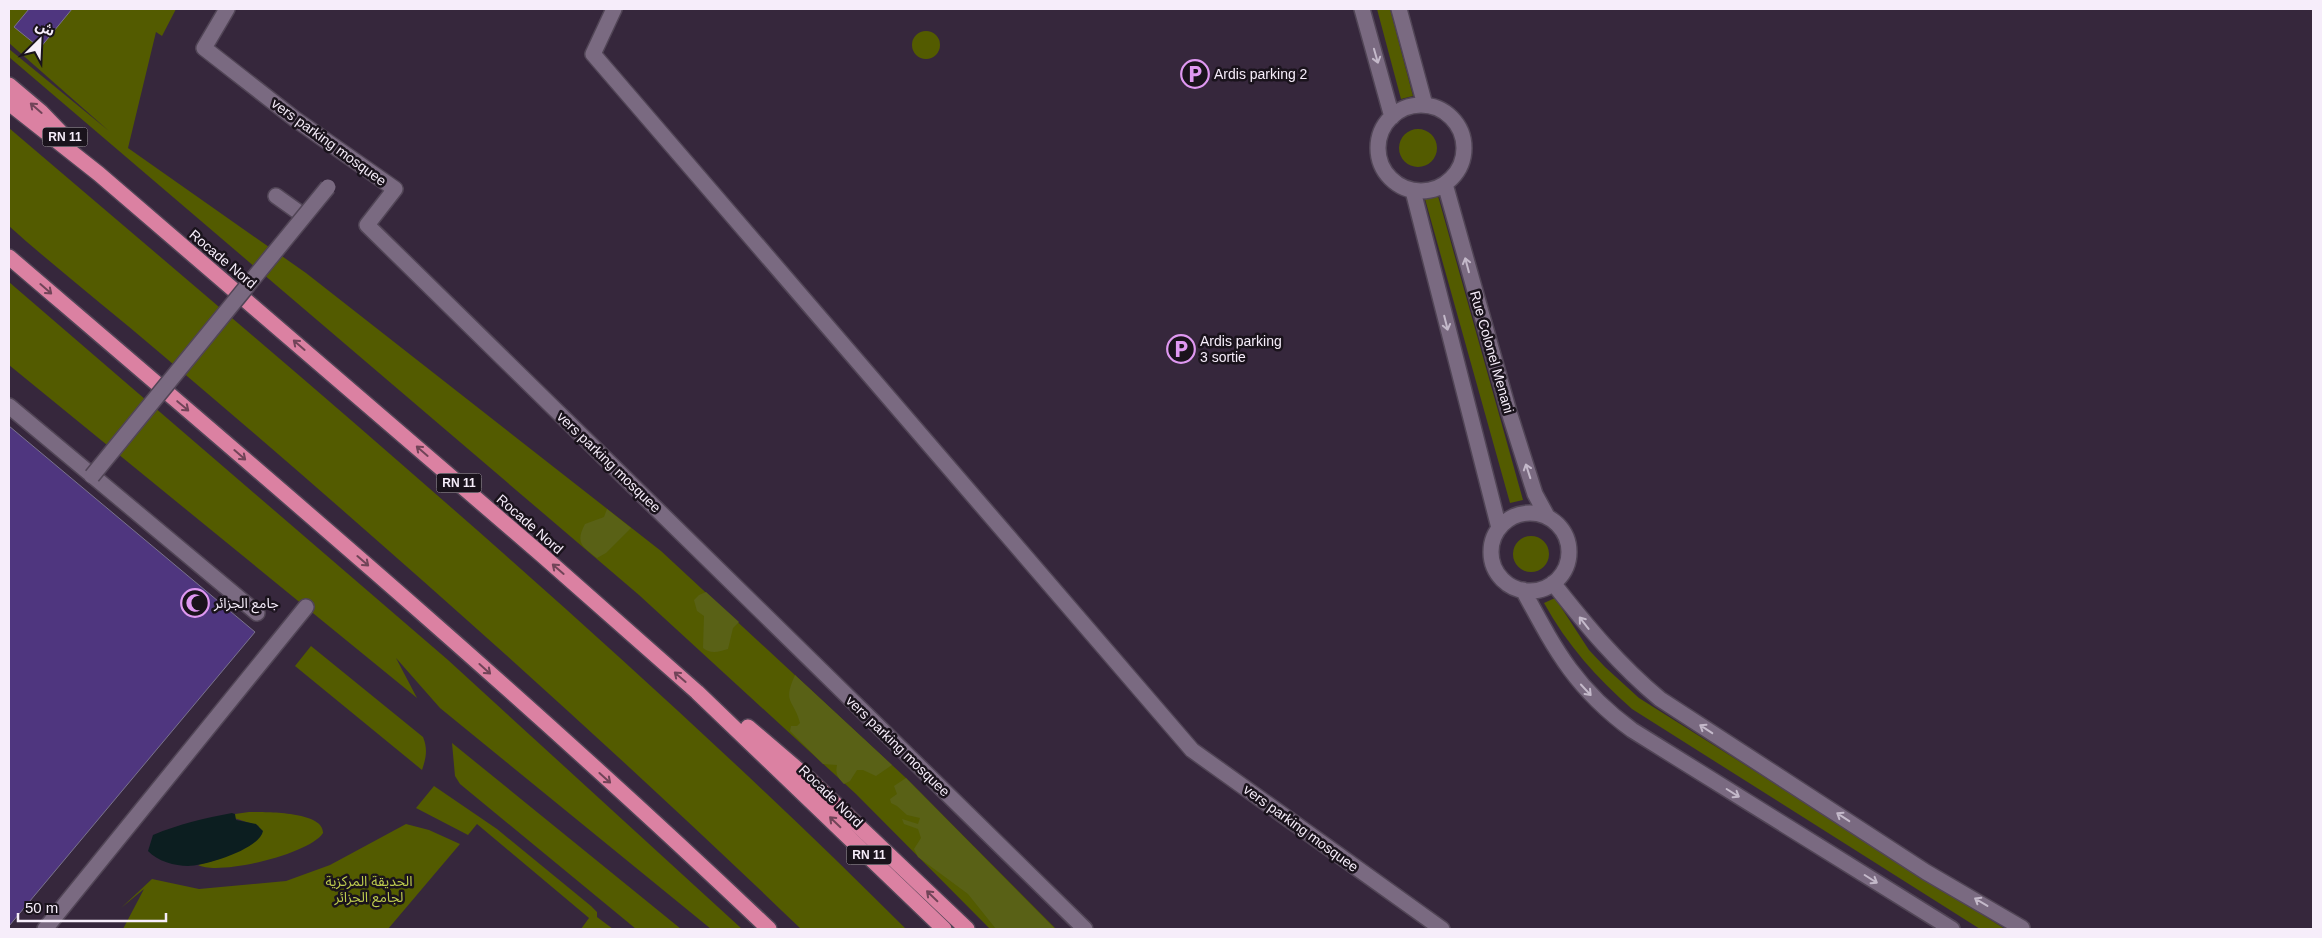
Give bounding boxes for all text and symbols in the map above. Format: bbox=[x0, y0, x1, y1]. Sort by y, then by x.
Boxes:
north arrow bbox=[15, 15, 65, 65]
text: ش bbox=[33, 17, 57, 39]
one-way arrow bbox=[1371, 47, 1381, 63]
parking icon: Ardis parking 2 bbox=[1180, 59, 1210, 89]
place label: Ardis parking 2 bbox=[1214, 66, 1308, 82]
street label: vers parking mosquee bbox=[269, 95, 390, 189]
one-way arrow bbox=[29, 102, 42, 114]
road number: RN 11 bbox=[42, 128, 88, 146]
street label: Rocade Nord bbox=[186, 226, 260, 292]
one-way arrow bbox=[1462, 258, 1472, 274]
one-way arrow bbox=[39, 283, 52, 294]
street label: Rue Colonel Menani bbox=[1467, 289, 1517, 415]
one-way arrow bbox=[1442, 314, 1452, 330]
place label: Ardis parking 3 sortie bbox=[1200, 333, 1282, 365]
parking icon: Ardis parking 3 sortie bbox=[1166, 334, 1196, 364]
one-way arrow bbox=[292, 340, 305, 351]
one-way arrow bbox=[176, 400, 189, 411]
street label: vers parking mosquee bbox=[554, 408, 664, 516]
one-way arrow bbox=[415, 446, 428, 457]
one-way arrow bbox=[234, 449, 247, 461]
one-way arrow bbox=[1522, 464, 1532, 480]
road number: RN 11 bbox=[436, 473, 482, 492]
street label: Rocade Nord bbox=[494, 491, 566, 557]
one-way arrow bbox=[357, 555, 370, 567]
one-way arrow bbox=[552, 564, 565, 575]
mosque icon: جامع الجزائر bbox=[180, 588, 210, 618]
place label: جامع الجزائر bbox=[213, 595, 279, 614]
one-way arrow bbox=[1579, 617, 1590, 630]
one-way arrow bbox=[479, 663, 492, 674]
one-way arrow bbox=[673, 671, 686, 683]
one-way arrow bbox=[1580, 684, 1592, 697]
street label: vers parking mosquee bbox=[843, 692, 953, 800]
one-way arrow bbox=[1700, 723, 1714, 733]
street label: Rocade Nord bbox=[796, 762, 866, 830]
one-way arrow bbox=[599, 772, 612, 784]
street label: vers parking mosquee bbox=[1241, 781, 1362, 875]
one-way arrow bbox=[1726, 788, 1740, 798]
one-way arrow bbox=[1836, 812, 1850, 822]
one-way arrow bbox=[828, 816, 841, 828]
road number: RN 11 bbox=[846, 846, 892, 864]
park label: الحديقة المركزية لجامع الجزائر bbox=[325, 873, 413, 908]
one-way arrow bbox=[1863, 875, 1877, 885]
scale bar bbox=[18, 890, 165, 922]
one-way arrow bbox=[926, 890, 938, 902]
one-way arrow bbox=[1974, 897, 1988, 907]
text: 50 m bbox=[25, 899, 58, 916]

